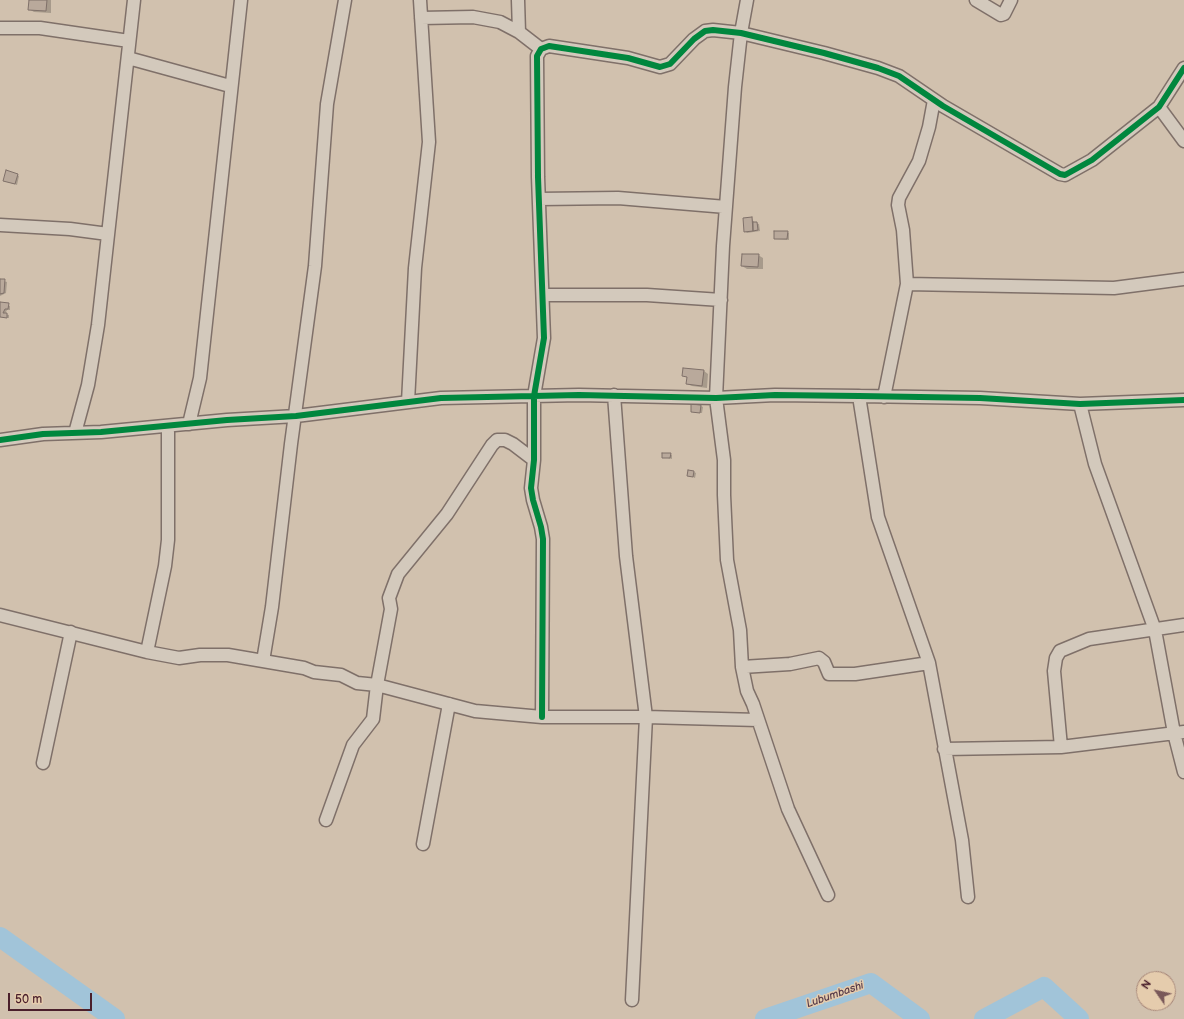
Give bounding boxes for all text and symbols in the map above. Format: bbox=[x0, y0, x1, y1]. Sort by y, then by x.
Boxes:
north arrow bbox=[1136, 971, 1176, 1011]
text: N bbox=[1139, 978, 1154, 992]
water label: Lubumbashi bbox=[805, 979, 865, 1011]
scale bar bbox=[10, 985, 94, 1011]
text: 50 m bbox=[15, 992, 42, 1007]

